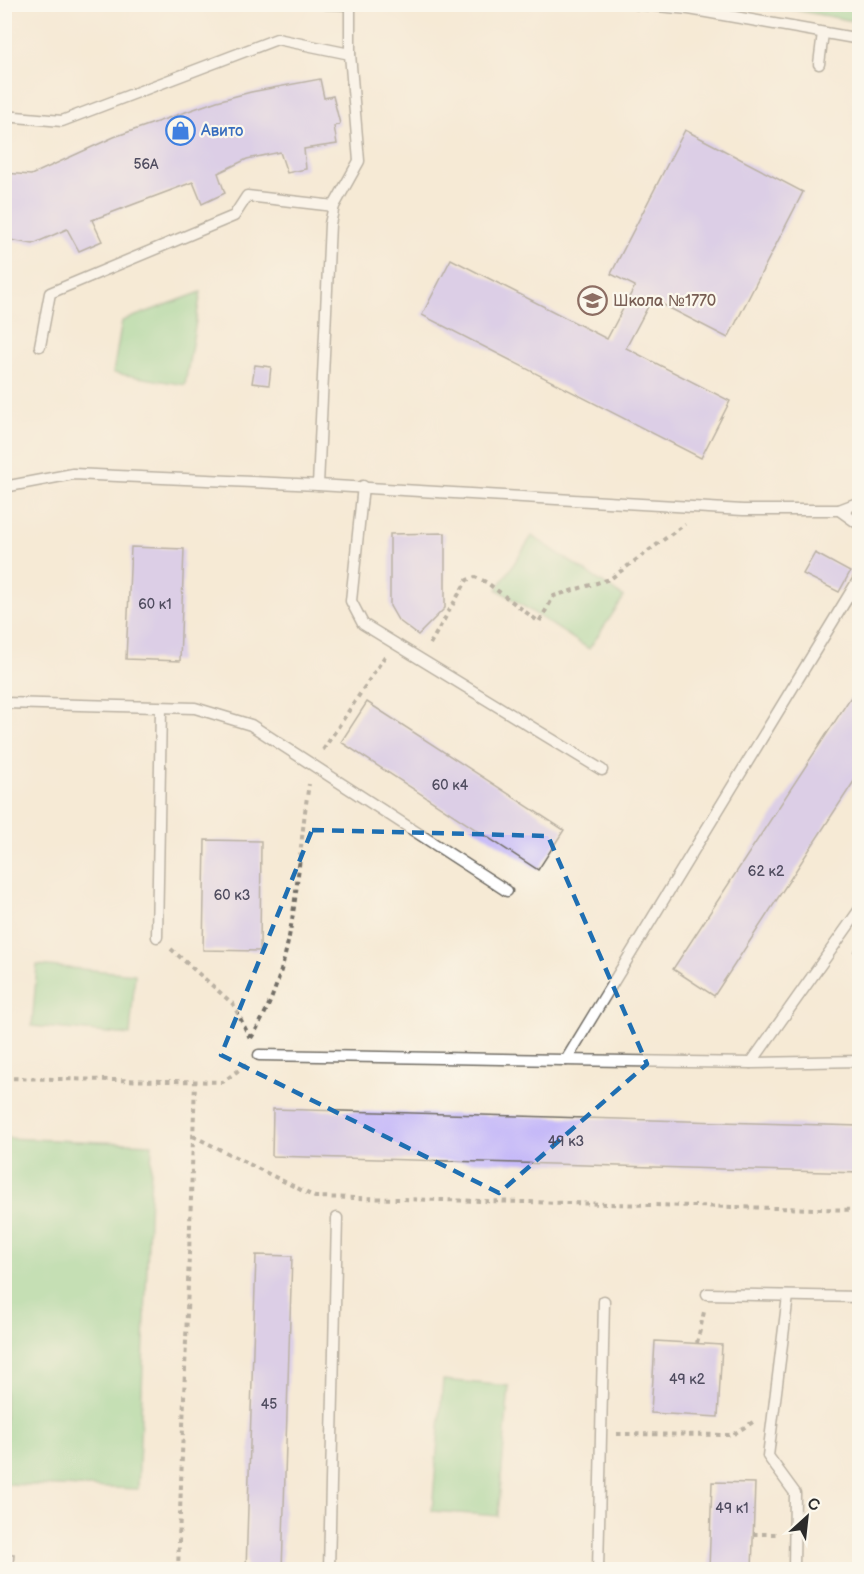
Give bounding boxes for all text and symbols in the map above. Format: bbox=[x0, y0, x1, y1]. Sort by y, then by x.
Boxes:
shop icon: Авито bbox=[164, 115, 196, 147]
place label: Авито bbox=[200, 122, 243, 141]
house number: 56А bbox=[133, 156, 159, 173]
school or university icon: Школа №1770 bbox=[576, 285, 608, 317]
place label: Школа №1770 bbox=[613, 292, 716, 311]
house number: 60 к1 bbox=[138, 596, 172, 613]
house number: 60 к4 bbox=[432, 777, 469, 794]
house number: 62 к2 bbox=[748, 863, 785, 880]
house number: 60 к3 bbox=[214, 887, 250, 904]
house number: 49 к3 bbox=[548, 1133, 584, 1150]
house number: 49 к2 bbox=[669, 1371, 706, 1388]
house number: 45 bbox=[261, 1396, 277, 1413]
north arrow bbox=[777, 1487, 837, 1547]
text: С bbox=[804, 1494, 822, 1516]
house number: 49 к1 bbox=[715, 1500, 749, 1517]

